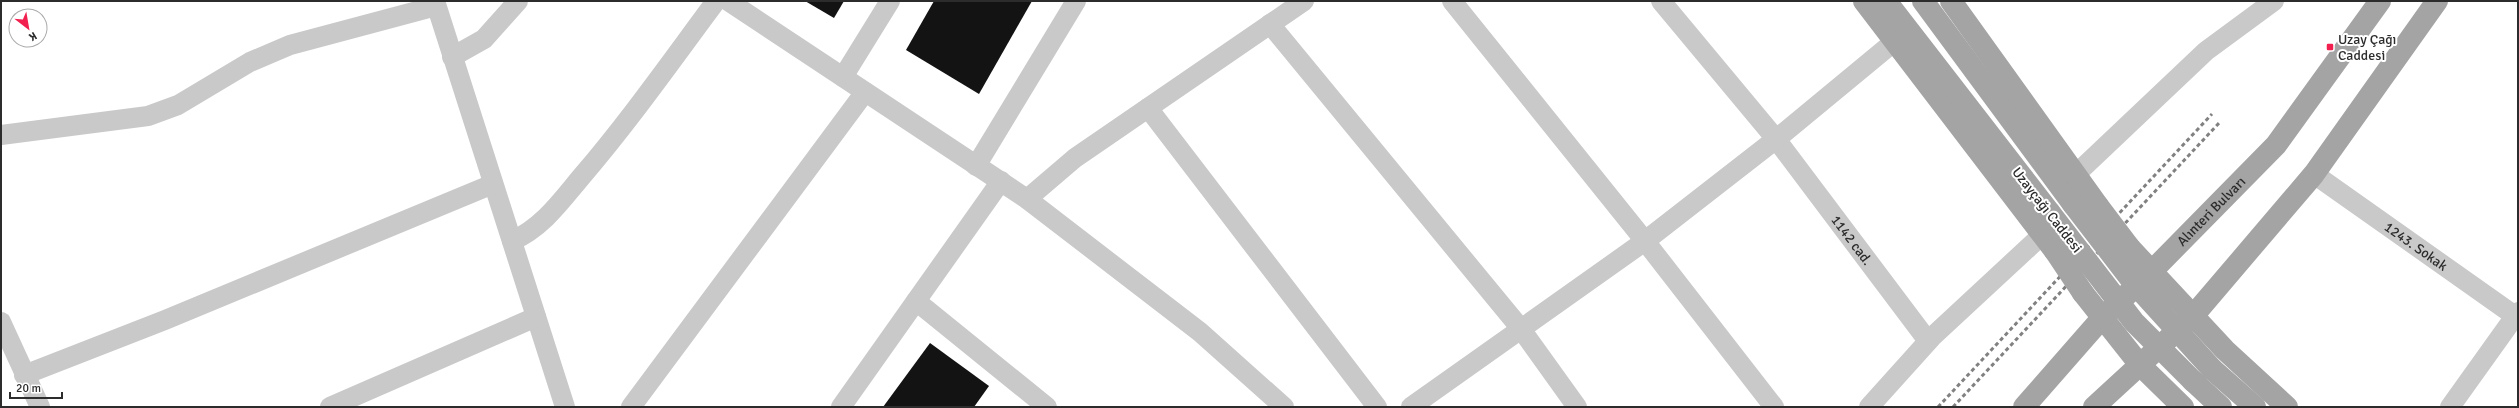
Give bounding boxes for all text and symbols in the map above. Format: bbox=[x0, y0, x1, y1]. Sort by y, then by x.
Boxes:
north arrow bbox=[8, 8, 48, 48]
text: K bbox=[26, 29, 39, 44]
place label: Uzay Çağı Caddesi bbox=[2338, 31, 2396, 64]
marker: Uzay Çağı Caddesi bbox=[2325, 42, 2335, 52]
street label: Uzayçağı Caddesi bbox=[2008, 164, 2086, 256]
street label: Alınteri Bulvarı bbox=[2173, 173, 2249, 249]
street label: 1142 cad. bbox=[1828, 212, 1876, 268]
street label: 1243. Sokak bbox=[2381, 218, 2451, 274]
scale bar bbox=[10, 374, 62, 400]
text: 20 m bbox=[16, 381, 41, 396]

